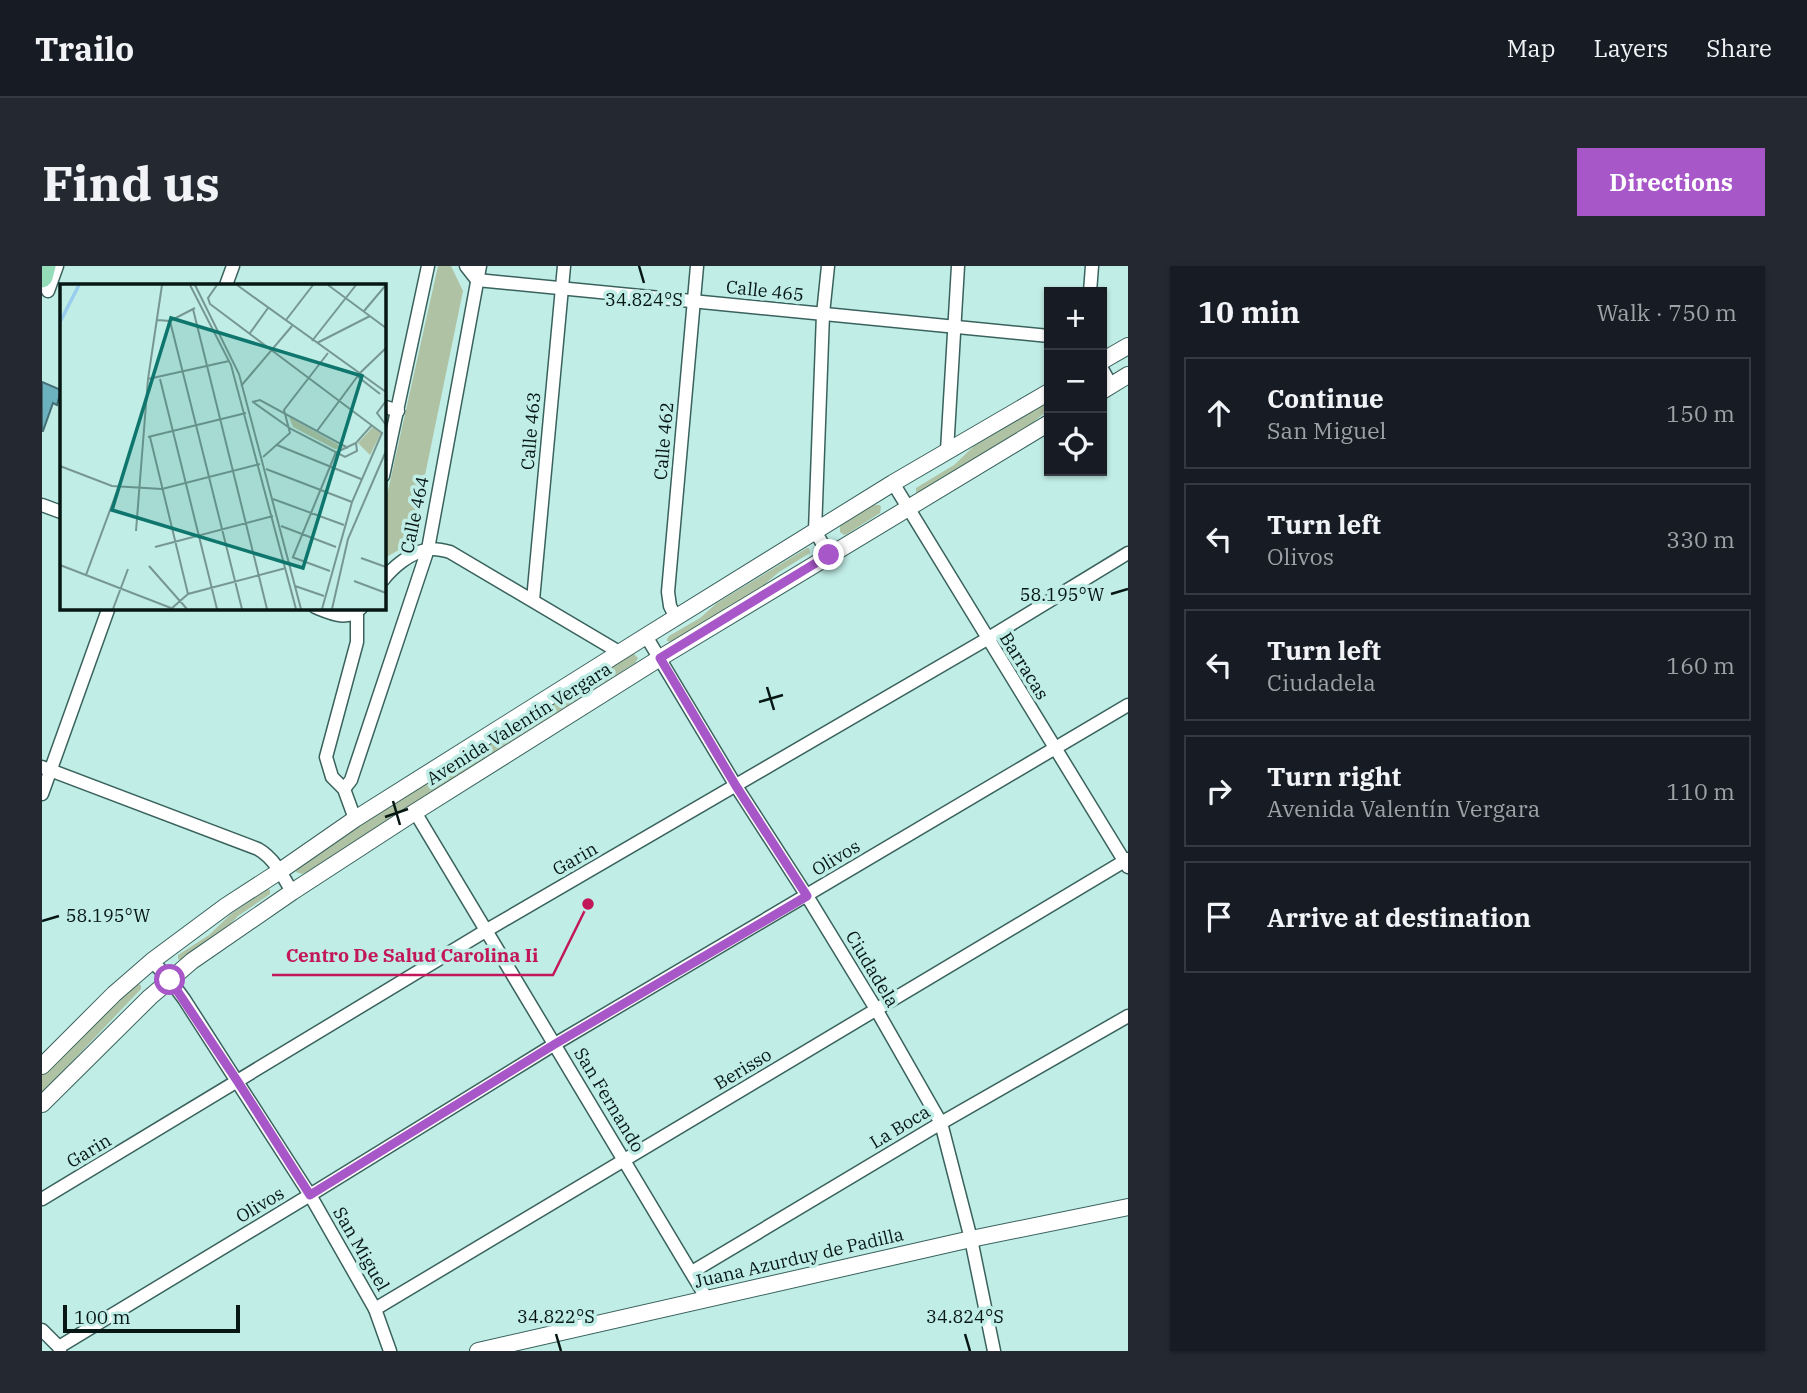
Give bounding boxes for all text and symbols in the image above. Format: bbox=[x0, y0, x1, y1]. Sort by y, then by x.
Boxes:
text: Trailo bbox=[35, 27, 134, 70]
text: Map bbox=[1507, 32, 1555, 64]
text: Layers bbox=[1593, 32, 1668, 64]
text: Share bbox=[1706, 32, 1772, 64]
button: Directions bbox=[1577, 148, 1765, 216]
text: Find us bbox=[42, 151, 220, 214]
street label: Calle 465 bbox=[725, 275, 805, 306]
inset map bbox=[60, 284, 385, 609]
map controls bbox=[1044, 287, 1107, 476]
button: + bbox=[1044, 287, 1107, 350]
text: 34.824°S bbox=[605, 288, 683, 311]
text: 10 min bbox=[1198, 292, 1300, 331]
text: Walk · 750 m bbox=[1596, 297, 1737, 327]
button: − bbox=[1044, 350, 1107, 413]
text: Continue bbox=[1267, 381, 1384, 415]
street label: Calle 463 bbox=[516, 391, 545, 471]
icon: ahead bbox=[1200, 394, 1238, 432]
text: 150 m bbox=[1666, 398, 1735, 428]
street label: Calle 462 bbox=[649, 401, 678, 481]
button: locate bbox=[1044, 413, 1107, 476]
text: San Miguel bbox=[1267, 415, 1386, 445]
street label: Calle 464 bbox=[395, 474, 434, 556]
text: Turn left bbox=[1267, 507, 1381, 541]
icon: left bbox=[1200, 520, 1238, 558]
text: 330 m bbox=[1666, 524, 1735, 554]
route end bbox=[813, 539, 844, 570]
text: Olivos bbox=[1267, 541, 1334, 571]
text: 58.195°W bbox=[1020, 583, 1105, 606]
street label: Barracas bbox=[995, 628, 1054, 704]
text: Turn left bbox=[1267, 633, 1381, 667]
icon: left bbox=[1200, 646, 1238, 684]
text: 160 m bbox=[1666, 650, 1735, 680]
street label: Avenida Valentín Vergara bbox=[422, 657, 616, 790]
text: Ciudadela bbox=[1267, 667, 1376, 697]
text: Turn right bbox=[1267, 759, 1401, 793]
icon: right bbox=[1200, 772, 1238, 810]
text: 110 m bbox=[1666, 776, 1735, 806]
text: Avenida Valentín Vergara bbox=[1267, 793, 1540, 823]
street label: Olivos bbox=[807, 834, 864, 881]
street label: Garin bbox=[548, 837, 601, 881]
icon: arrive bbox=[1200, 898, 1238, 936]
text: Arrive at destination bbox=[1267, 900, 1531, 934]
text: 58.195°W bbox=[66, 904, 151, 927]
street label: Ciudadela bbox=[841, 926, 904, 1011]
callout: Centro De Salud Carolina Ii bbox=[272, 935, 553, 975]
text: Centro De Salud Carolina Ii bbox=[286, 943, 538, 967]
route start bbox=[154, 964, 185, 995]
street label: Berisso bbox=[710, 1042, 776, 1095]
street label: San Fernando bbox=[569, 1043, 650, 1156]
street label: La Boca bbox=[865, 1100, 934, 1153]
street label: Garin bbox=[62, 1128, 115, 1173]
street label: Olivos bbox=[231, 1181, 288, 1228]
street label: San Miguel bbox=[328, 1203, 395, 1295]
street label: Juana Azurduy de Padilla bbox=[692, 1222, 906, 1293]
scale bar bbox=[63, 1302, 240, 1334]
text: 100 m bbox=[74, 1305, 131, 1329]
text: 34.822°S bbox=[517, 1305, 595, 1328]
text: 34.824°S bbox=[926, 1305, 1004, 1328]

